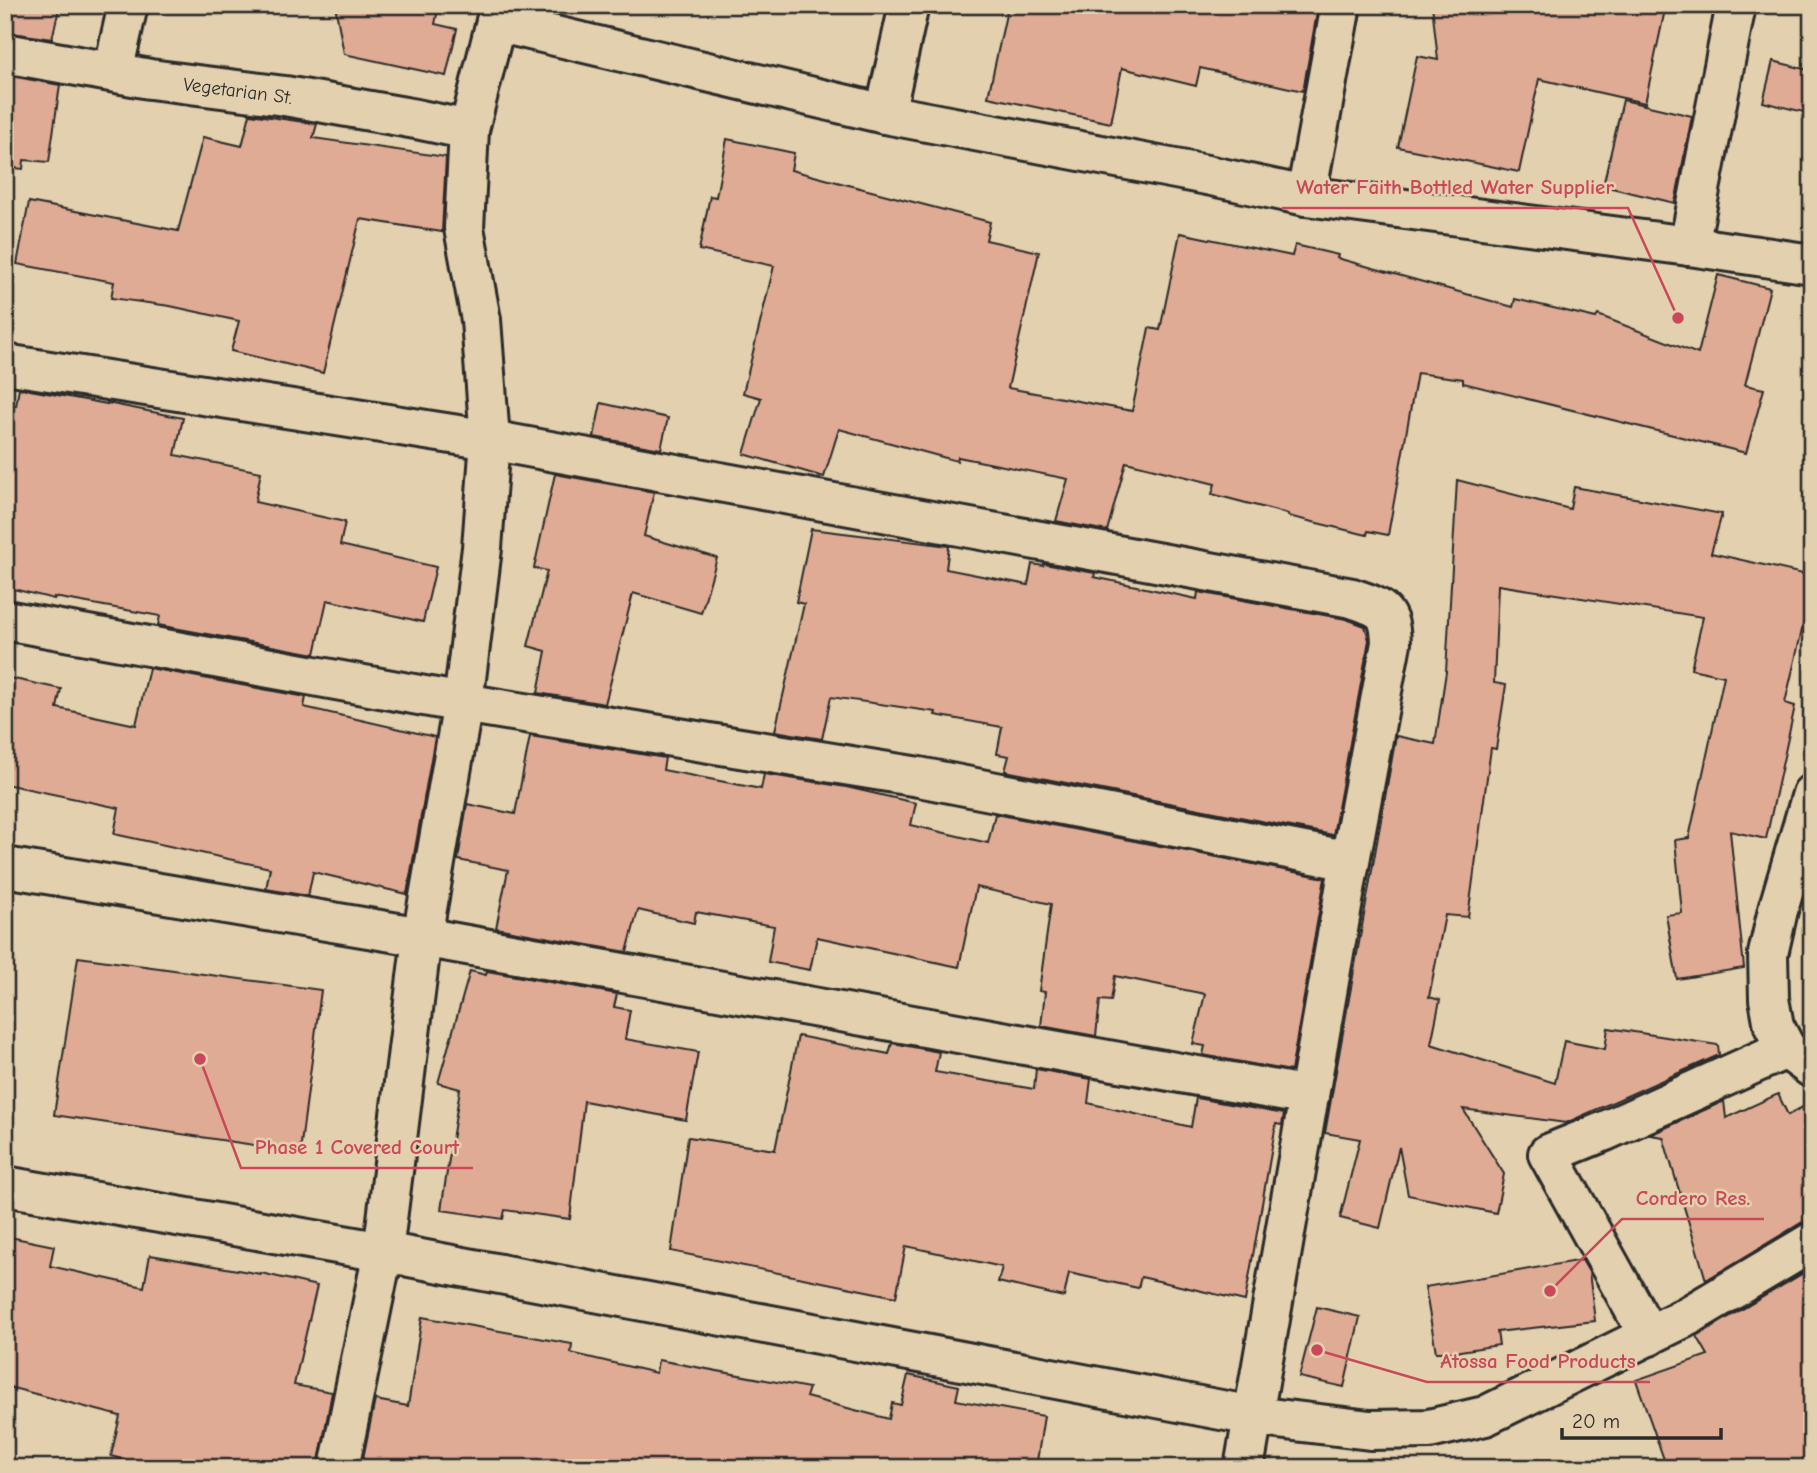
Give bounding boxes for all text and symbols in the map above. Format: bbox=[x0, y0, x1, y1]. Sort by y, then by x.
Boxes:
street label: Vegetarian St. bbox=[182, 73, 294, 109]
callout: Water Faith Bottled Water Supplier bbox=[1282, 166, 1628, 208]
text: Water Faith Bottled Water Supplier bbox=[1296, 175, 1614, 199]
callout: Phase 1 Covered Court bbox=[241, 1126, 473, 1168]
text: Phase 1 Covered Court bbox=[255, 1135, 460, 1159]
callout: Cordero Res. bbox=[1622, 1177, 1764, 1219]
text: Cordero Res. bbox=[1636, 1186, 1750, 1210]
callout: Atossa Food Products bbox=[1427, 1340, 1650, 1382]
text: Atossa Food Products bbox=[1440, 1349, 1636, 1373]
scale bar bbox=[1562, 1396, 1721, 1440]
text: 20 m bbox=[1572, 1409, 1620, 1433]

